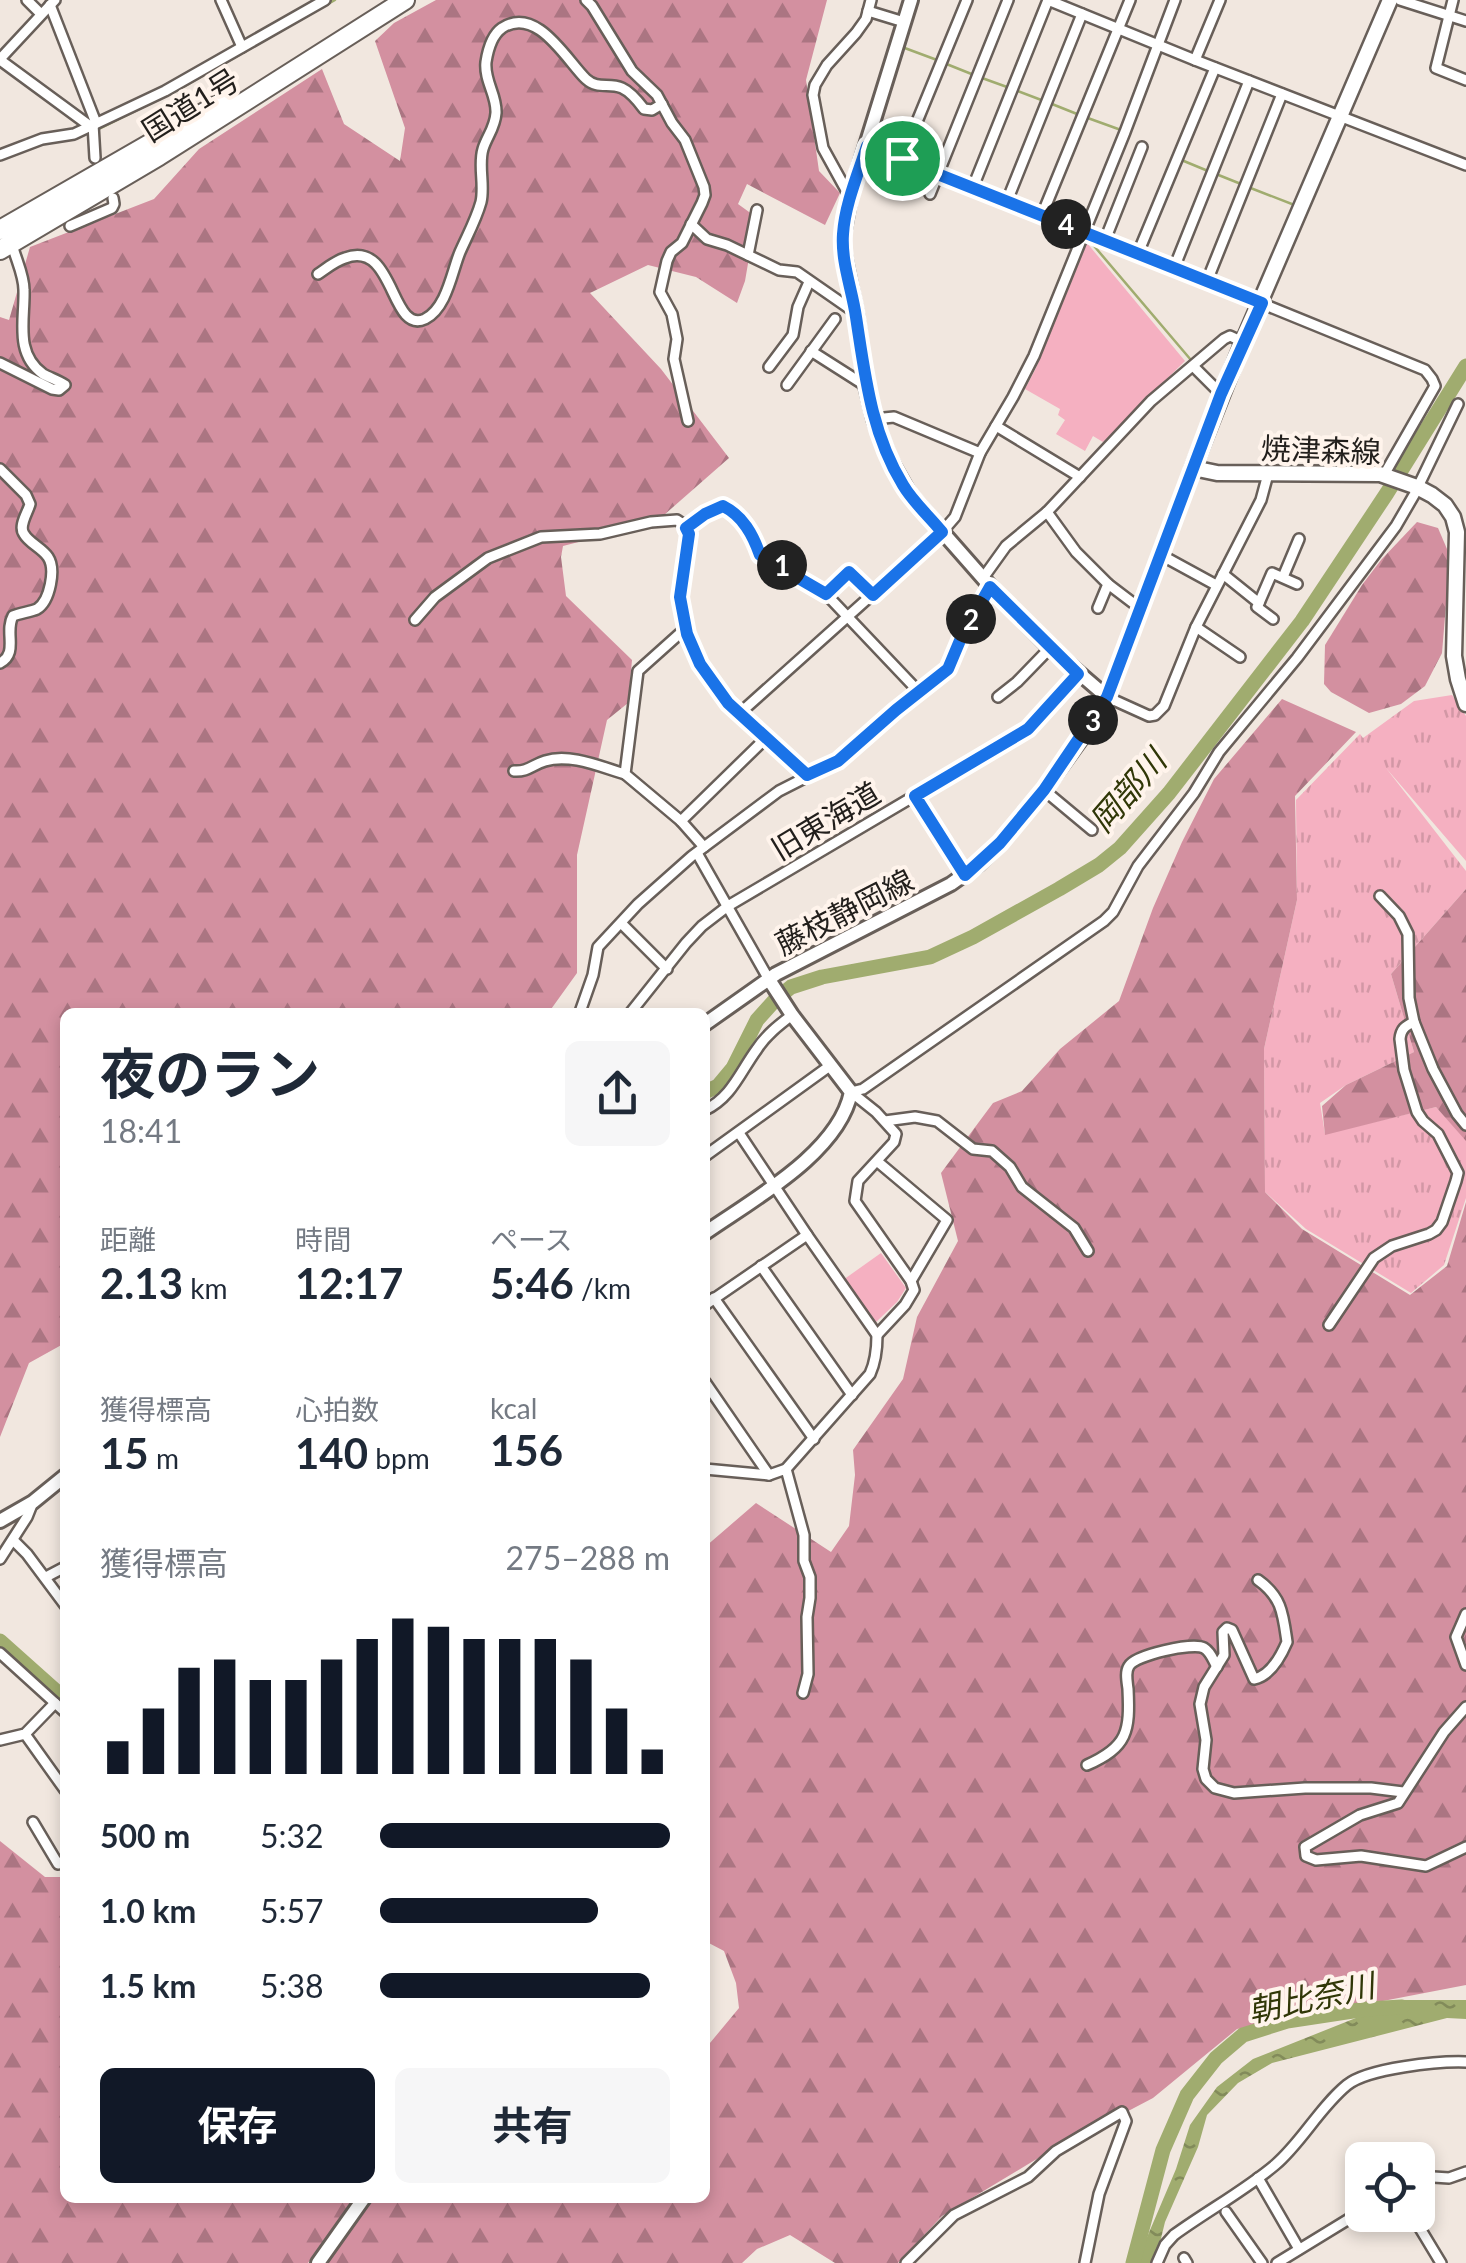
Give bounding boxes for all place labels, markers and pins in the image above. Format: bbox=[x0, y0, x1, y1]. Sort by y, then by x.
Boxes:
pin bbox=[860, 116, 945, 201]
pin: 4 bbox=[1041, 199, 1091, 249]
pin: 1 bbox=[757, 540, 807, 590]
pin: 2 bbox=[946, 594, 996, 644]
pin: 3 bbox=[1068, 695, 1118, 745]

